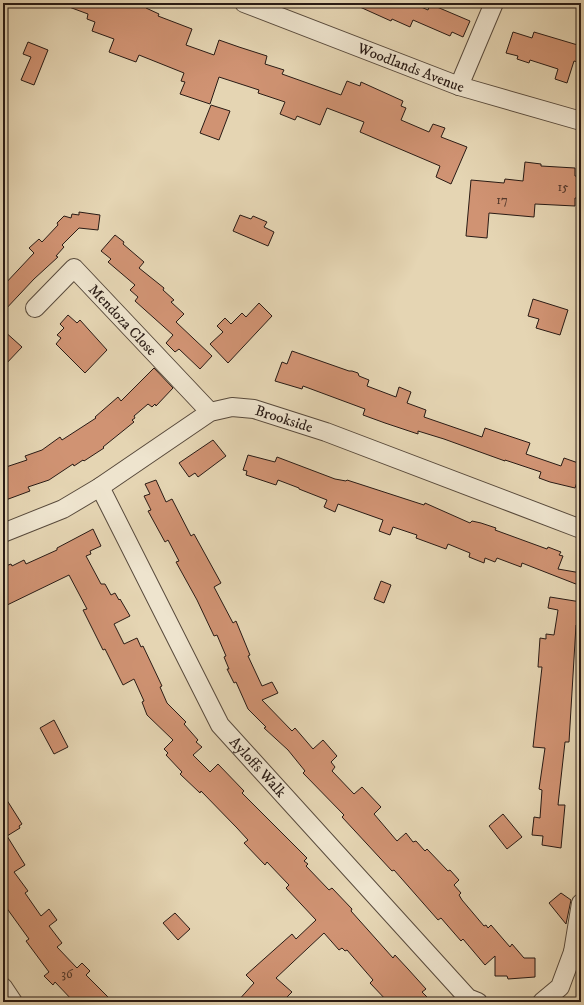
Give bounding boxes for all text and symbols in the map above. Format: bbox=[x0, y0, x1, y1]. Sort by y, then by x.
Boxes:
street label: Woodlands Avenue bbox=[354, 38, 466, 96]
house number: 15 bbox=[557, 179, 569, 195]
house number: 17 bbox=[496, 192, 508, 208]
street label: Mendoza Close bbox=[85, 280, 161, 359]
street label: Brookside bbox=[253, 400, 315, 437]
street label: Ayloffs Walk bbox=[225, 732, 291, 802]
house number: 36 bbox=[61, 966, 74, 982]

